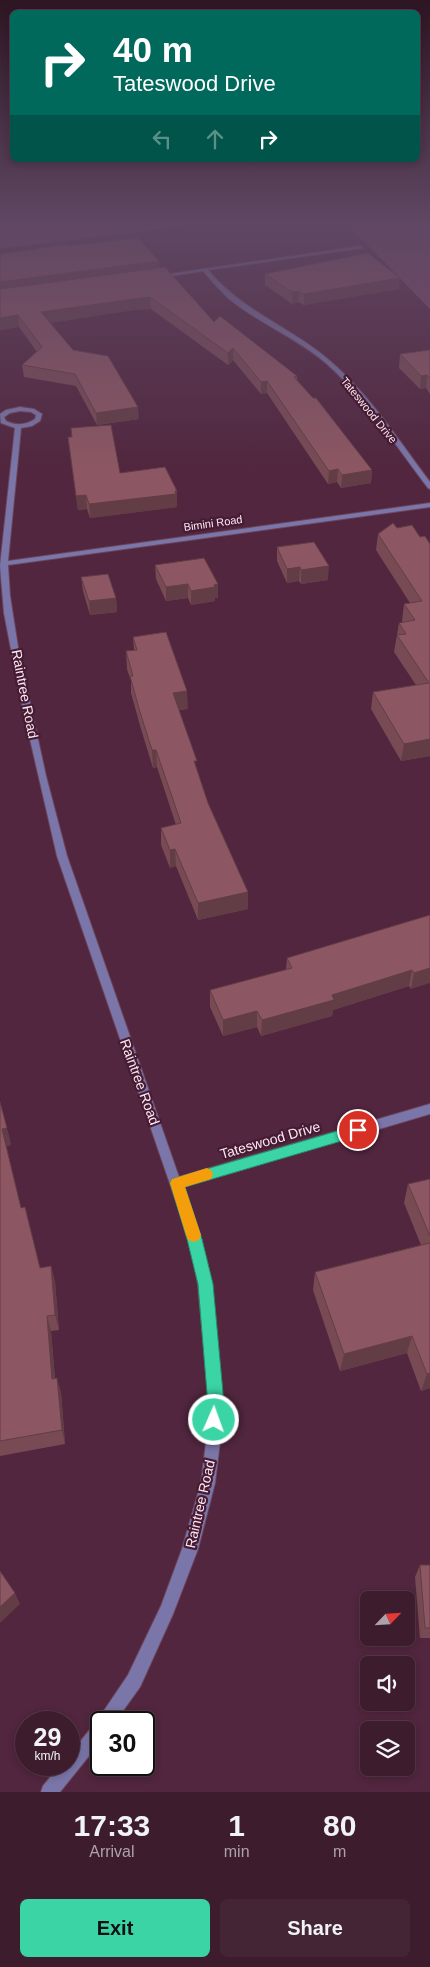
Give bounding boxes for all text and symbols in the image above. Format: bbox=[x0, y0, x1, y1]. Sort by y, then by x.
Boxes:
icon: right bbox=[30, 30, 95, 95]
text: 40 m bbox=[113, 30, 193, 69]
text: Tateswood Drive bbox=[113, 71, 276, 96]
icon: left bbox=[148, 125, 176, 153]
icon: ahead bbox=[201, 125, 229, 153]
icon: right bbox=[254, 125, 282, 153]
street label: Tateswood Drive bbox=[339, 375, 399, 445]
street label: Bimini Road bbox=[183, 513, 243, 533]
street label: Raintree Road bbox=[9, 648, 41, 740]
street label: Raintree Road bbox=[117, 1037, 163, 1127]
pin bbox=[337, 1109, 379, 1151]
icon: arrive bbox=[344, 1116, 372, 1144]
street label: Tateswood Drive bbox=[218, 1118, 322, 1162]
position arrow bbox=[187, 1393, 239, 1445]
street label: Raintree Road bbox=[182, 1458, 218, 1550]
north arrow bbox=[360, 1591, 415, 1646]
map controls bbox=[360, 1591, 415, 1776]
button: sound bbox=[360, 1656, 415, 1711]
speed limit sign: 30 bbox=[90, 1711, 155, 1776]
button: layers bbox=[360, 1721, 415, 1776]
text: 29 bbox=[34, 1723, 61, 1751]
text: km/h bbox=[34, 1749, 61, 1763]
text: 17:33 bbox=[74, 1809, 150, 1842]
text: 1 bbox=[228, 1809, 245, 1842]
text: 80 bbox=[323, 1809, 356, 1842]
text: Arrival bbox=[89, 1843, 135, 1860]
text: min bbox=[224, 1843, 250, 1860]
text: m bbox=[333, 1843, 346, 1860]
button: Exit bbox=[20, 1899, 210, 1957]
button: Share bbox=[220, 1899, 410, 1957]

